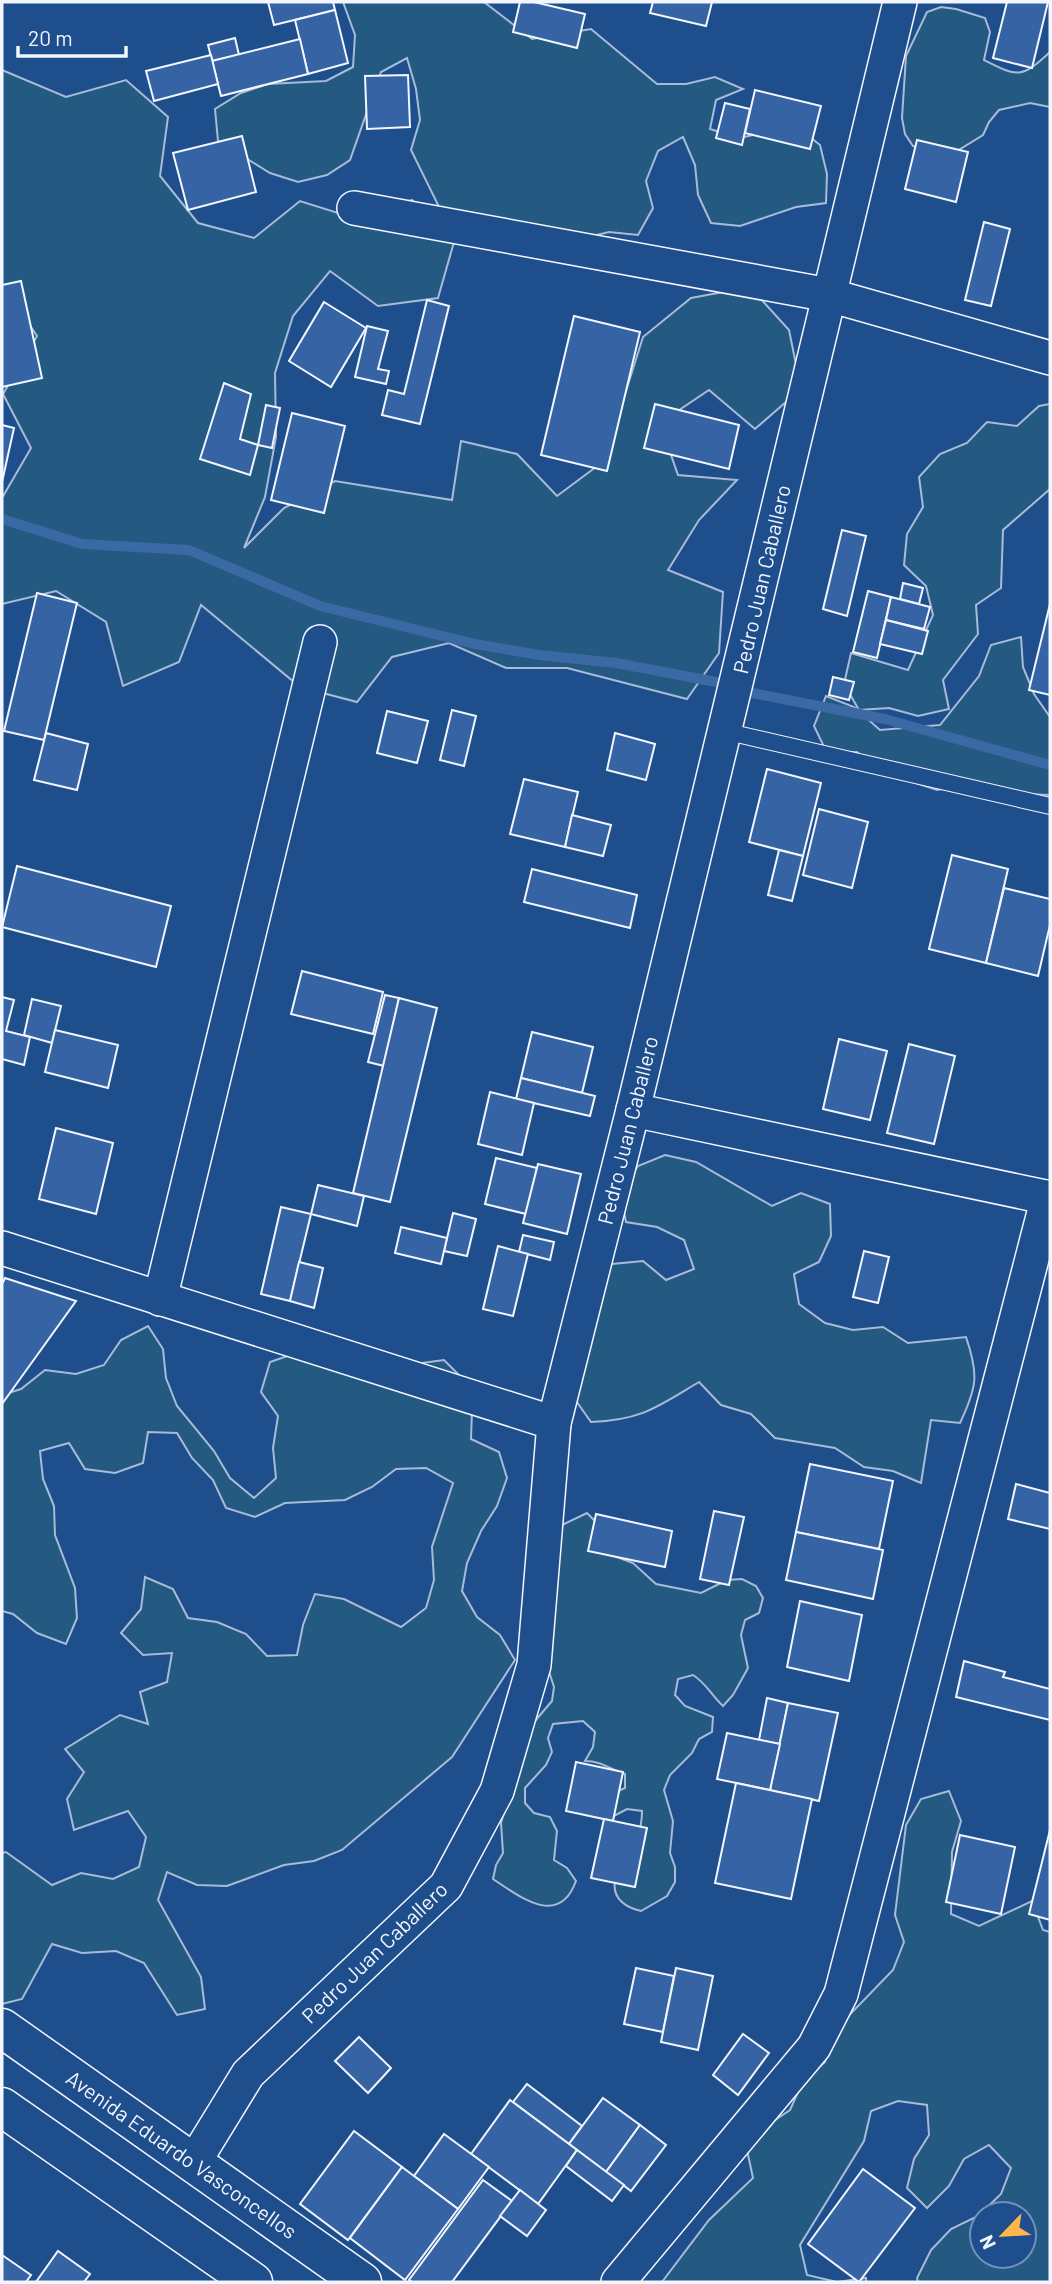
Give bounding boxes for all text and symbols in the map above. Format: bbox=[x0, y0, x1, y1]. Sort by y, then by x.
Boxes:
scale bar bbox=[18, 14, 126, 58]
text: 20 m bbox=[28, 25, 73, 50]
street label: Pedro Juan Caballero bbox=[727, 482, 795, 676]
street label: Pedro Juan Caballero bbox=[592, 1033, 662, 1227]
street label: Pedro Juan Caballero bbox=[296, 1876, 452, 2028]
street label: Avenida Eduardo Vasconcellos bbox=[62, 2065, 302, 2243]
north arrow bbox=[968, 2200, 1038, 2270]
text: N bbox=[974, 2232, 1000, 2253]

